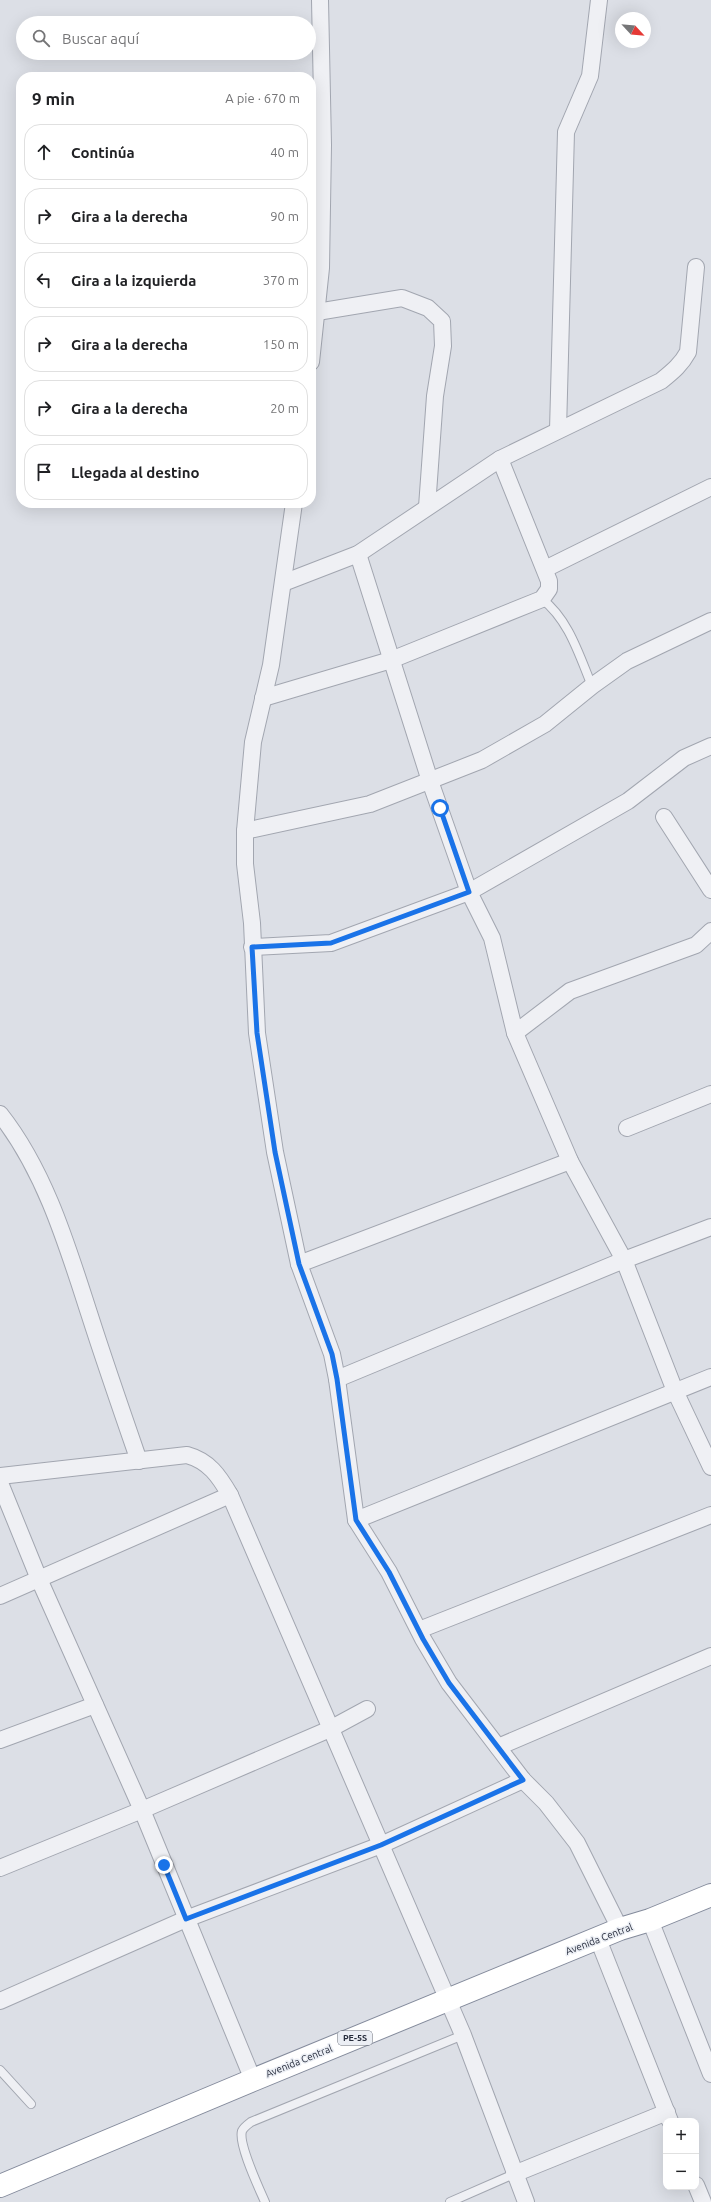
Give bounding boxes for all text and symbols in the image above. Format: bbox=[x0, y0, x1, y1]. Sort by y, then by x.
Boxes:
north arrow bbox=[615, 12, 651, 48]
search box bbox=[16, 16, 316, 60]
icon: search bbox=[30, 27, 52, 49]
text: Buscar aquí bbox=[62, 30, 139, 47]
text: 9 min bbox=[32, 89, 75, 108]
text: A pie · 670 m bbox=[225, 91, 300, 105]
icon: ahead bbox=[33, 141, 55, 163]
text: Continúa bbox=[71, 144, 135, 161]
text: 40 m bbox=[270, 145, 299, 159]
icon: right bbox=[33, 205, 55, 227]
text: Gira a la derecha bbox=[71, 208, 188, 225]
text: 90 m bbox=[270, 209, 299, 223]
icon: left bbox=[33, 269, 55, 291]
text: Gira a la izquierda bbox=[71, 272, 197, 289]
text: 370 m bbox=[263, 273, 299, 287]
icon: right bbox=[33, 333, 55, 355]
text: Gira a la derecha bbox=[71, 336, 188, 353]
text: 150 m bbox=[263, 337, 299, 351]
icon: right bbox=[33, 397, 55, 419]
text: Gira a la derecha bbox=[71, 400, 188, 417]
text: 20 m bbox=[270, 401, 299, 415]
icon: arrive bbox=[33, 461, 55, 483]
text: Llegada al destino bbox=[71, 464, 200, 481]
route start bbox=[431, 799, 449, 817]
route end bbox=[155, 1856, 173, 1874]
street label: Avenida Central bbox=[564, 1921, 634, 1957]
road number: PE-5S bbox=[338, 2031, 372, 2045]
street label: Avenida Central bbox=[264, 2042, 334, 2079]
map controls bbox=[663, 2118, 699, 2190]
button: + bbox=[663, 2118, 699, 2154]
button: − bbox=[663, 2154, 699, 2190]

